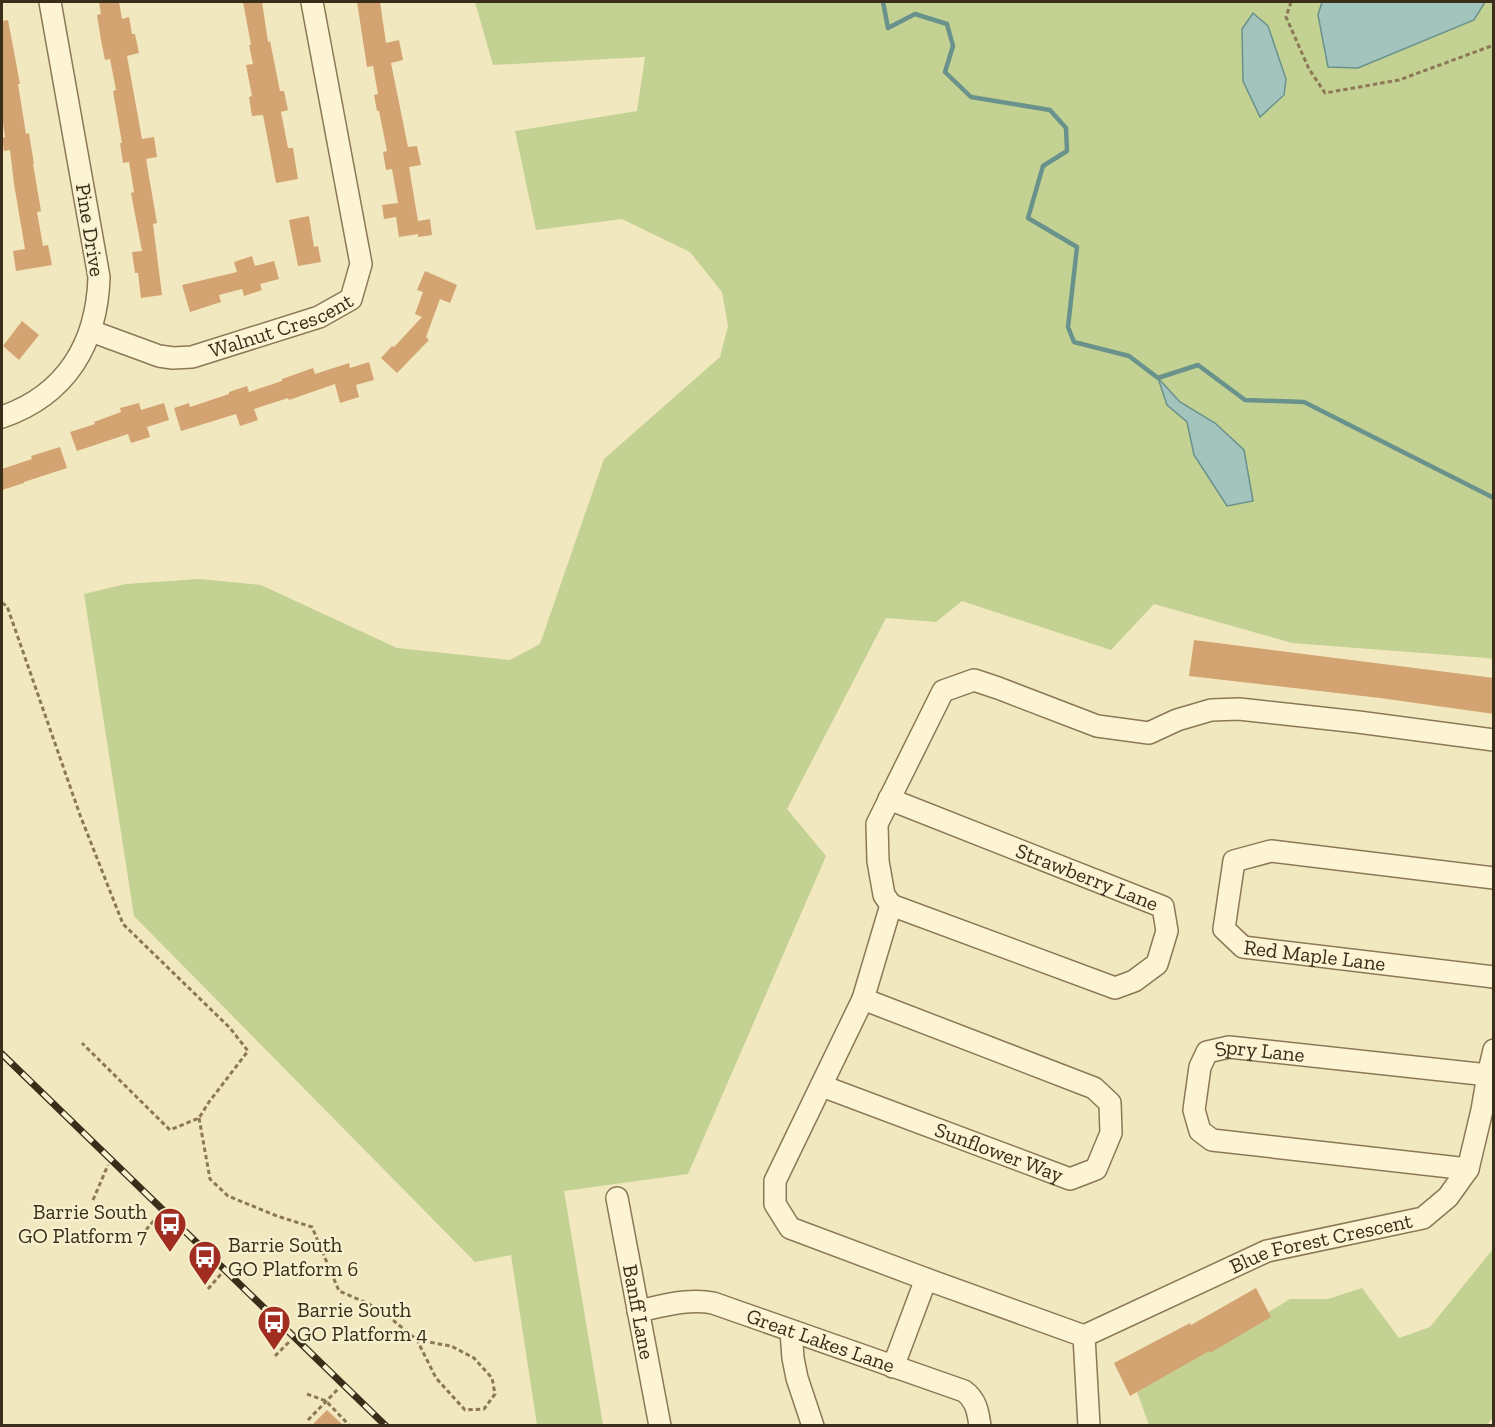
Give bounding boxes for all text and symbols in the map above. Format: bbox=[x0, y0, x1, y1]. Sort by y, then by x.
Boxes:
street label: Pine Drive bbox=[71, 182, 110, 278]
street label: Walnut Crescent bbox=[206, 287, 357, 363]
street label: Strawberry Lane bbox=[1013, 837, 1162, 916]
street label: Red Maple Lane bbox=[1242, 934, 1387, 976]
street label: Spry Lane bbox=[1212, 1034, 1306, 1067]
street label: Sunflower Way bbox=[932, 1116, 1067, 1187]
place label: Barrie South GO Platform 7 bbox=[18, 1199, 147, 1248]
bus stop icon: Barrie South GO Platform 7 bbox=[152, 1206, 188, 1253]
street label: Blue Forest Crescent bbox=[1225, 1208, 1415, 1279]
place label: Barrie South GO Platform 6 bbox=[228, 1232, 358, 1281]
bus stop icon: Barrie South GO Platform 6 bbox=[187, 1239, 223, 1286]
street label: Banff Lane bbox=[618, 1262, 660, 1362]
place label: Barrie South GO Platform 4 bbox=[297, 1297, 428, 1346]
street label: Great Lakes Lane bbox=[743, 1303, 898, 1378]
bus stop icon: Barrie South GO Platform 4 bbox=[256, 1304, 292, 1351]

